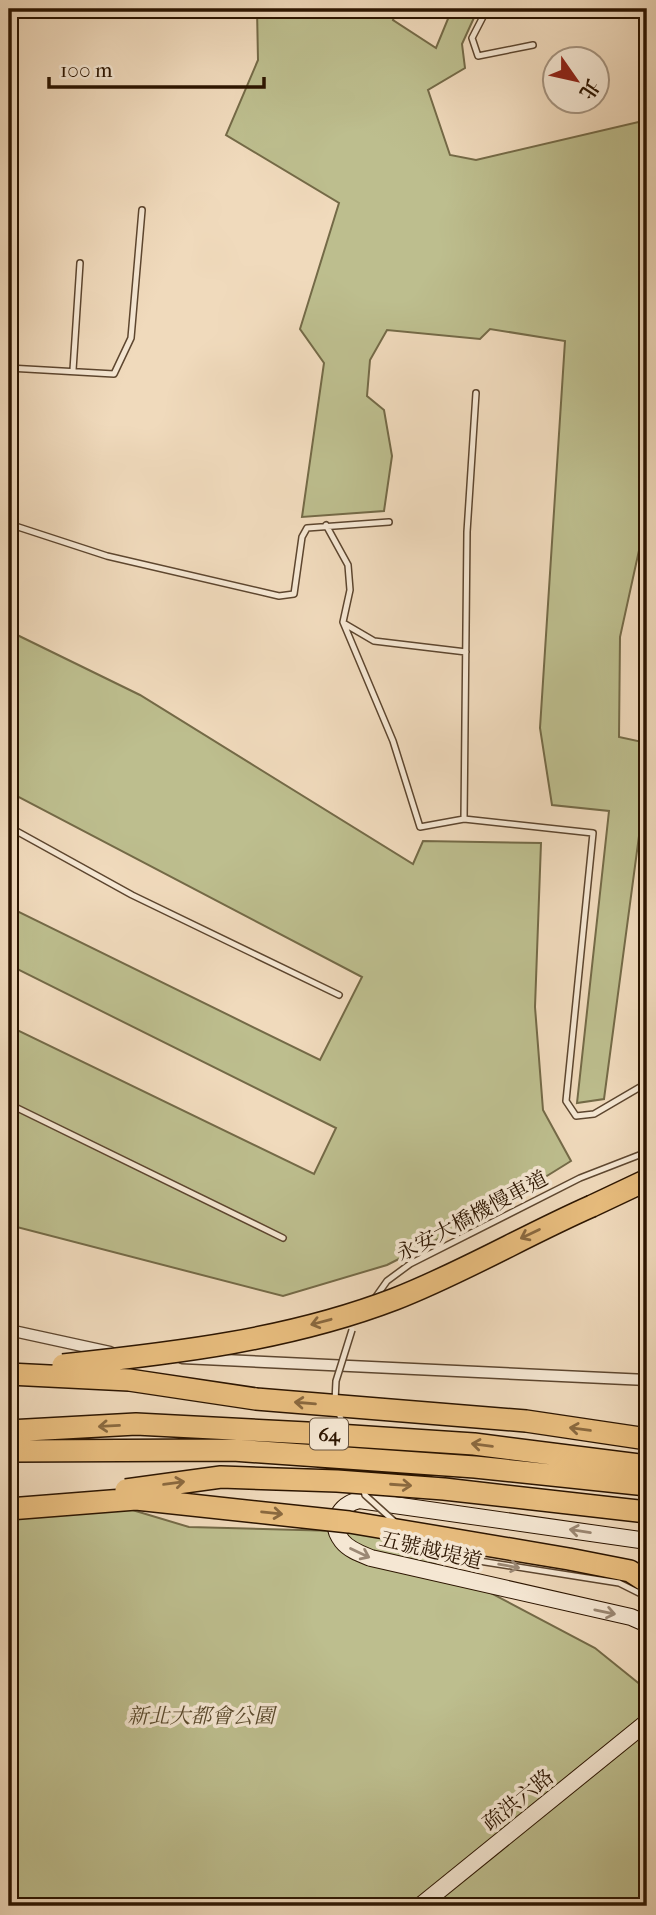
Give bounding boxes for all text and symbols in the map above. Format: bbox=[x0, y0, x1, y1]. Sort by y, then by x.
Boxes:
scale bar bbox=[49, 46, 264, 90]
north arrow bbox=[540, 46, 610, 116]
text: 100 m bbox=[60, 58, 113, 82]
text: 北 bbox=[575, 75, 604, 103]
street label: 永安大橋機慢車道 bbox=[392, 1166, 552, 1266]
one-way arrow bbox=[520, 1228, 541, 1241]
one-way arrow bbox=[310, 1316, 332, 1329]
one-way arrow bbox=[294, 1396, 316, 1409]
road number: 64 bbox=[310, 1418, 348, 1450]
one-way arrow bbox=[97, 1419, 120, 1432]
one-way arrow bbox=[569, 1422, 592, 1435]
one-way arrow bbox=[471, 1439, 494, 1452]
one-way arrow bbox=[162, 1476, 185, 1489]
one-way arrow bbox=[389, 1479, 411, 1492]
one-way arrow bbox=[260, 1507, 283, 1520]
one-way arrow bbox=[569, 1524, 592, 1537]
street label: 五號越堤道 bbox=[377, 1526, 485, 1574]
one-way arrow bbox=[350, 1547, 371, 1560]
one-way arrow bbox=[497, 1560, 520, 1573]
one-way arrow bbox=[593, 1605, 616, 1619]
park label: 新北大都會公園 bbox=[128, 1704, 277, 1728]
street label: 疏洪六路 bbox=[478, 1764, 558, 1836]

